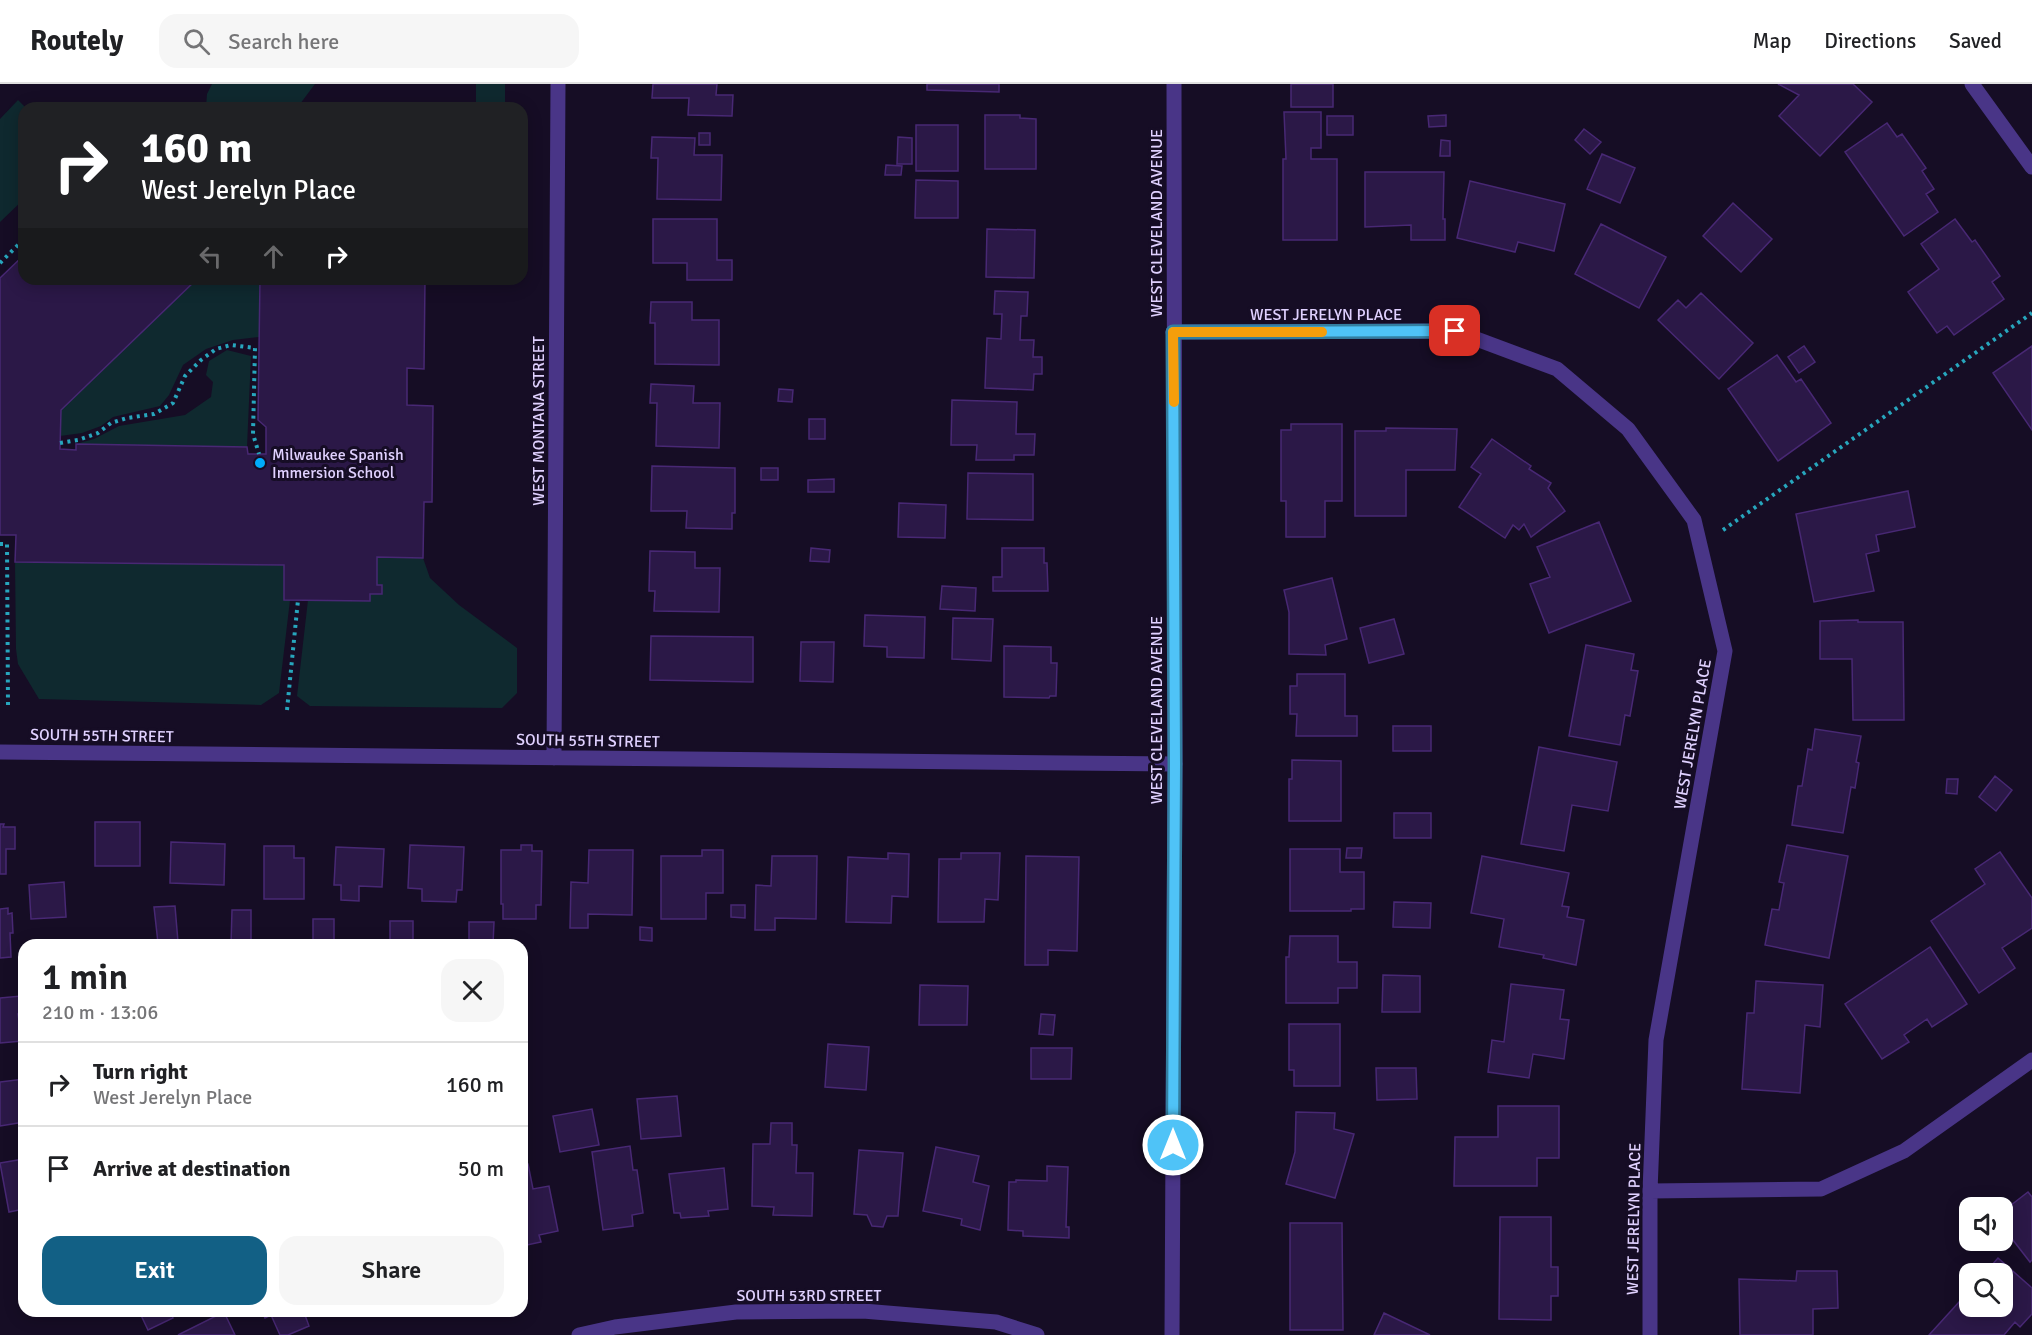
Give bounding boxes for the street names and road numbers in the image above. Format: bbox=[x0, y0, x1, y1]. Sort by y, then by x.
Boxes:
street label: WEST CLEVELAND AVENUE bbox=[1147, 129, 1167, 317]
street label: WEST JERELYN PLACE bbox=[1250, 305, 1402, 325]
street label: WEST MONTANA STREET bbox=[529, 336, 549, 506]
street label: WEST CLEVELAND AVENUE bbox=[1147, 616, 1167, 804]
street label: WEST JERELYN PLACE bbox=[1670, 658, 1716, 811]
street label: SOUTH 55TH STREET bbox=[30, 725, 174, 747]
street label: SOUTH 55TH STREET bbox=[516, 730, 660, 752]
street label: WEST JERELYN PLACE bbox=[1623, 1143, 1645, 1295]
street label: SOUTH 53RD STREET bbox=[737, 1286, 882, 1306]

